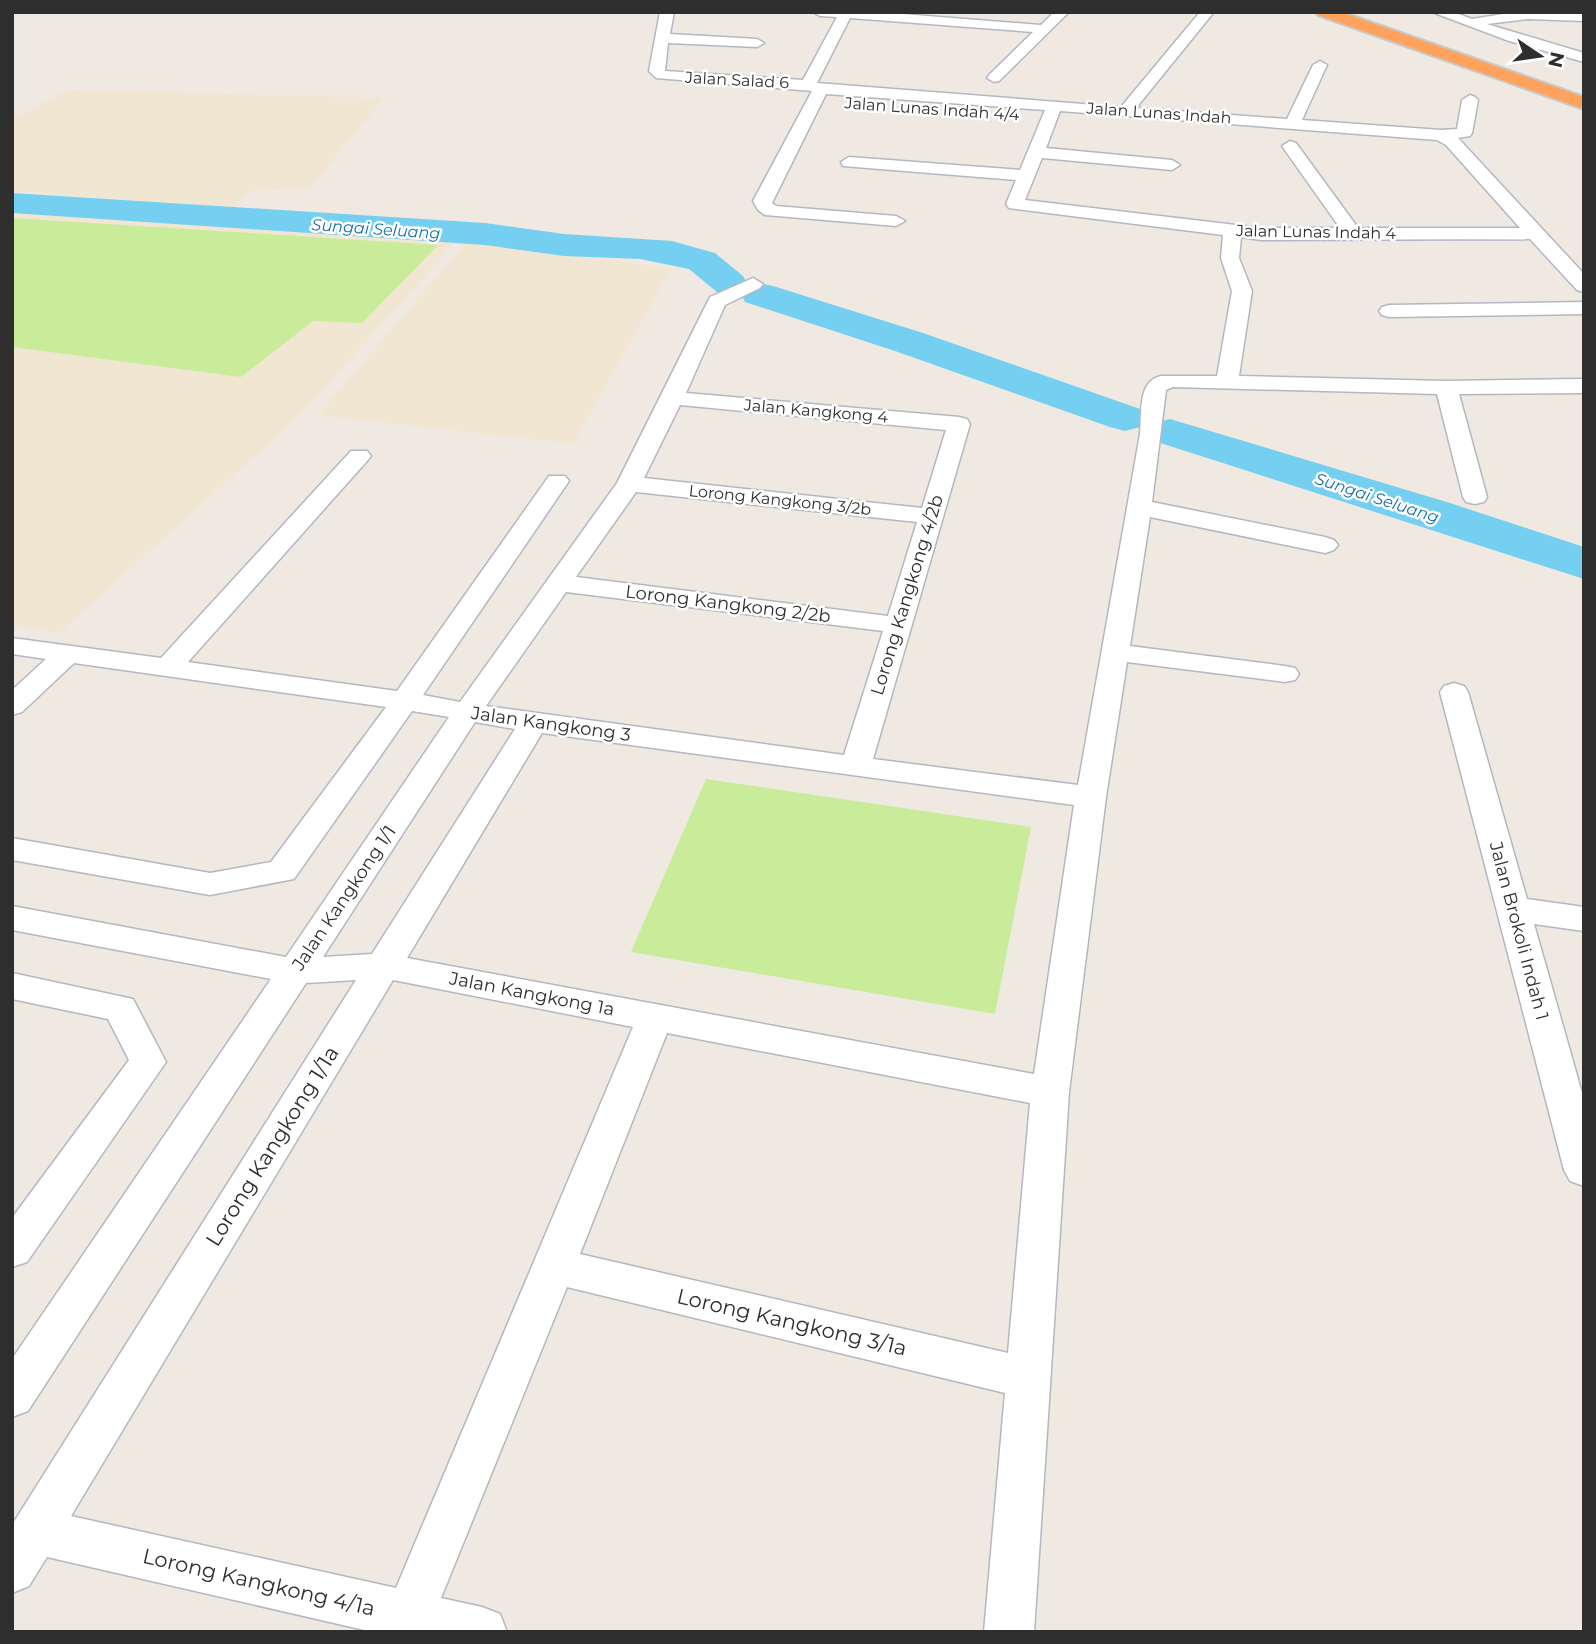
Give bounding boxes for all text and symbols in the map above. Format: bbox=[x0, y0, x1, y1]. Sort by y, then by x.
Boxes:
north arrow bbox=[1505, 21, 1575, 91]
text: N bbox=[1543, 50, 1569, 70]
street label: Jalan Salad 6 bbox=[684, 68, 790, 92]
street label: Jalan Lunas Indah 4/4 bbox=[843, 93, 1021, 125]
street label: Jalan Lunas Indah bbox=[1085, 98, 1232, 128]
water label: Sungai Seluang bbox=[311, 215, 441, 243]
street label: Jalan Lunas Indah 4 bbox=[1235, 221, 1397, 243]
street label: Jalan Kangkong 4 bbox=[742, 395, 889, 427]
water label: Sungai Seluang bbox=[1313, 469, 1441, 527]
street label: Lorong Kangkong 3/2b bbox=[688, 481, 872, 519]
street label: Lorong Kangkong 4/2b bbox=[866, 492, 948, 698]
street label: Lorong Kangkong 2/2b bbox=[624, 580, 832, 628]
street label: Jalan Kangkong 3 bbox=[469, 702, 632, 746]
street label: Jalan Kangkong 1/1 bbox=[287, 821, 401, 975]
street label: Jalan Brokoli Indah 1 bbox=[1484, 838, 1553, 1023]
street label: Jalan Kangkong 1a bbox=[447, 967, 616, 1021]
street label: Lorong Kangkong 1/1a bbox=[200, 1041, 344, 1251]
street label: Lorong Kangkong 3/1a bbox=[675, 1283, 909, 1361]
street label: Lorong Kangkong 4/1a bbox=[140, 1543, 378, 1621]

